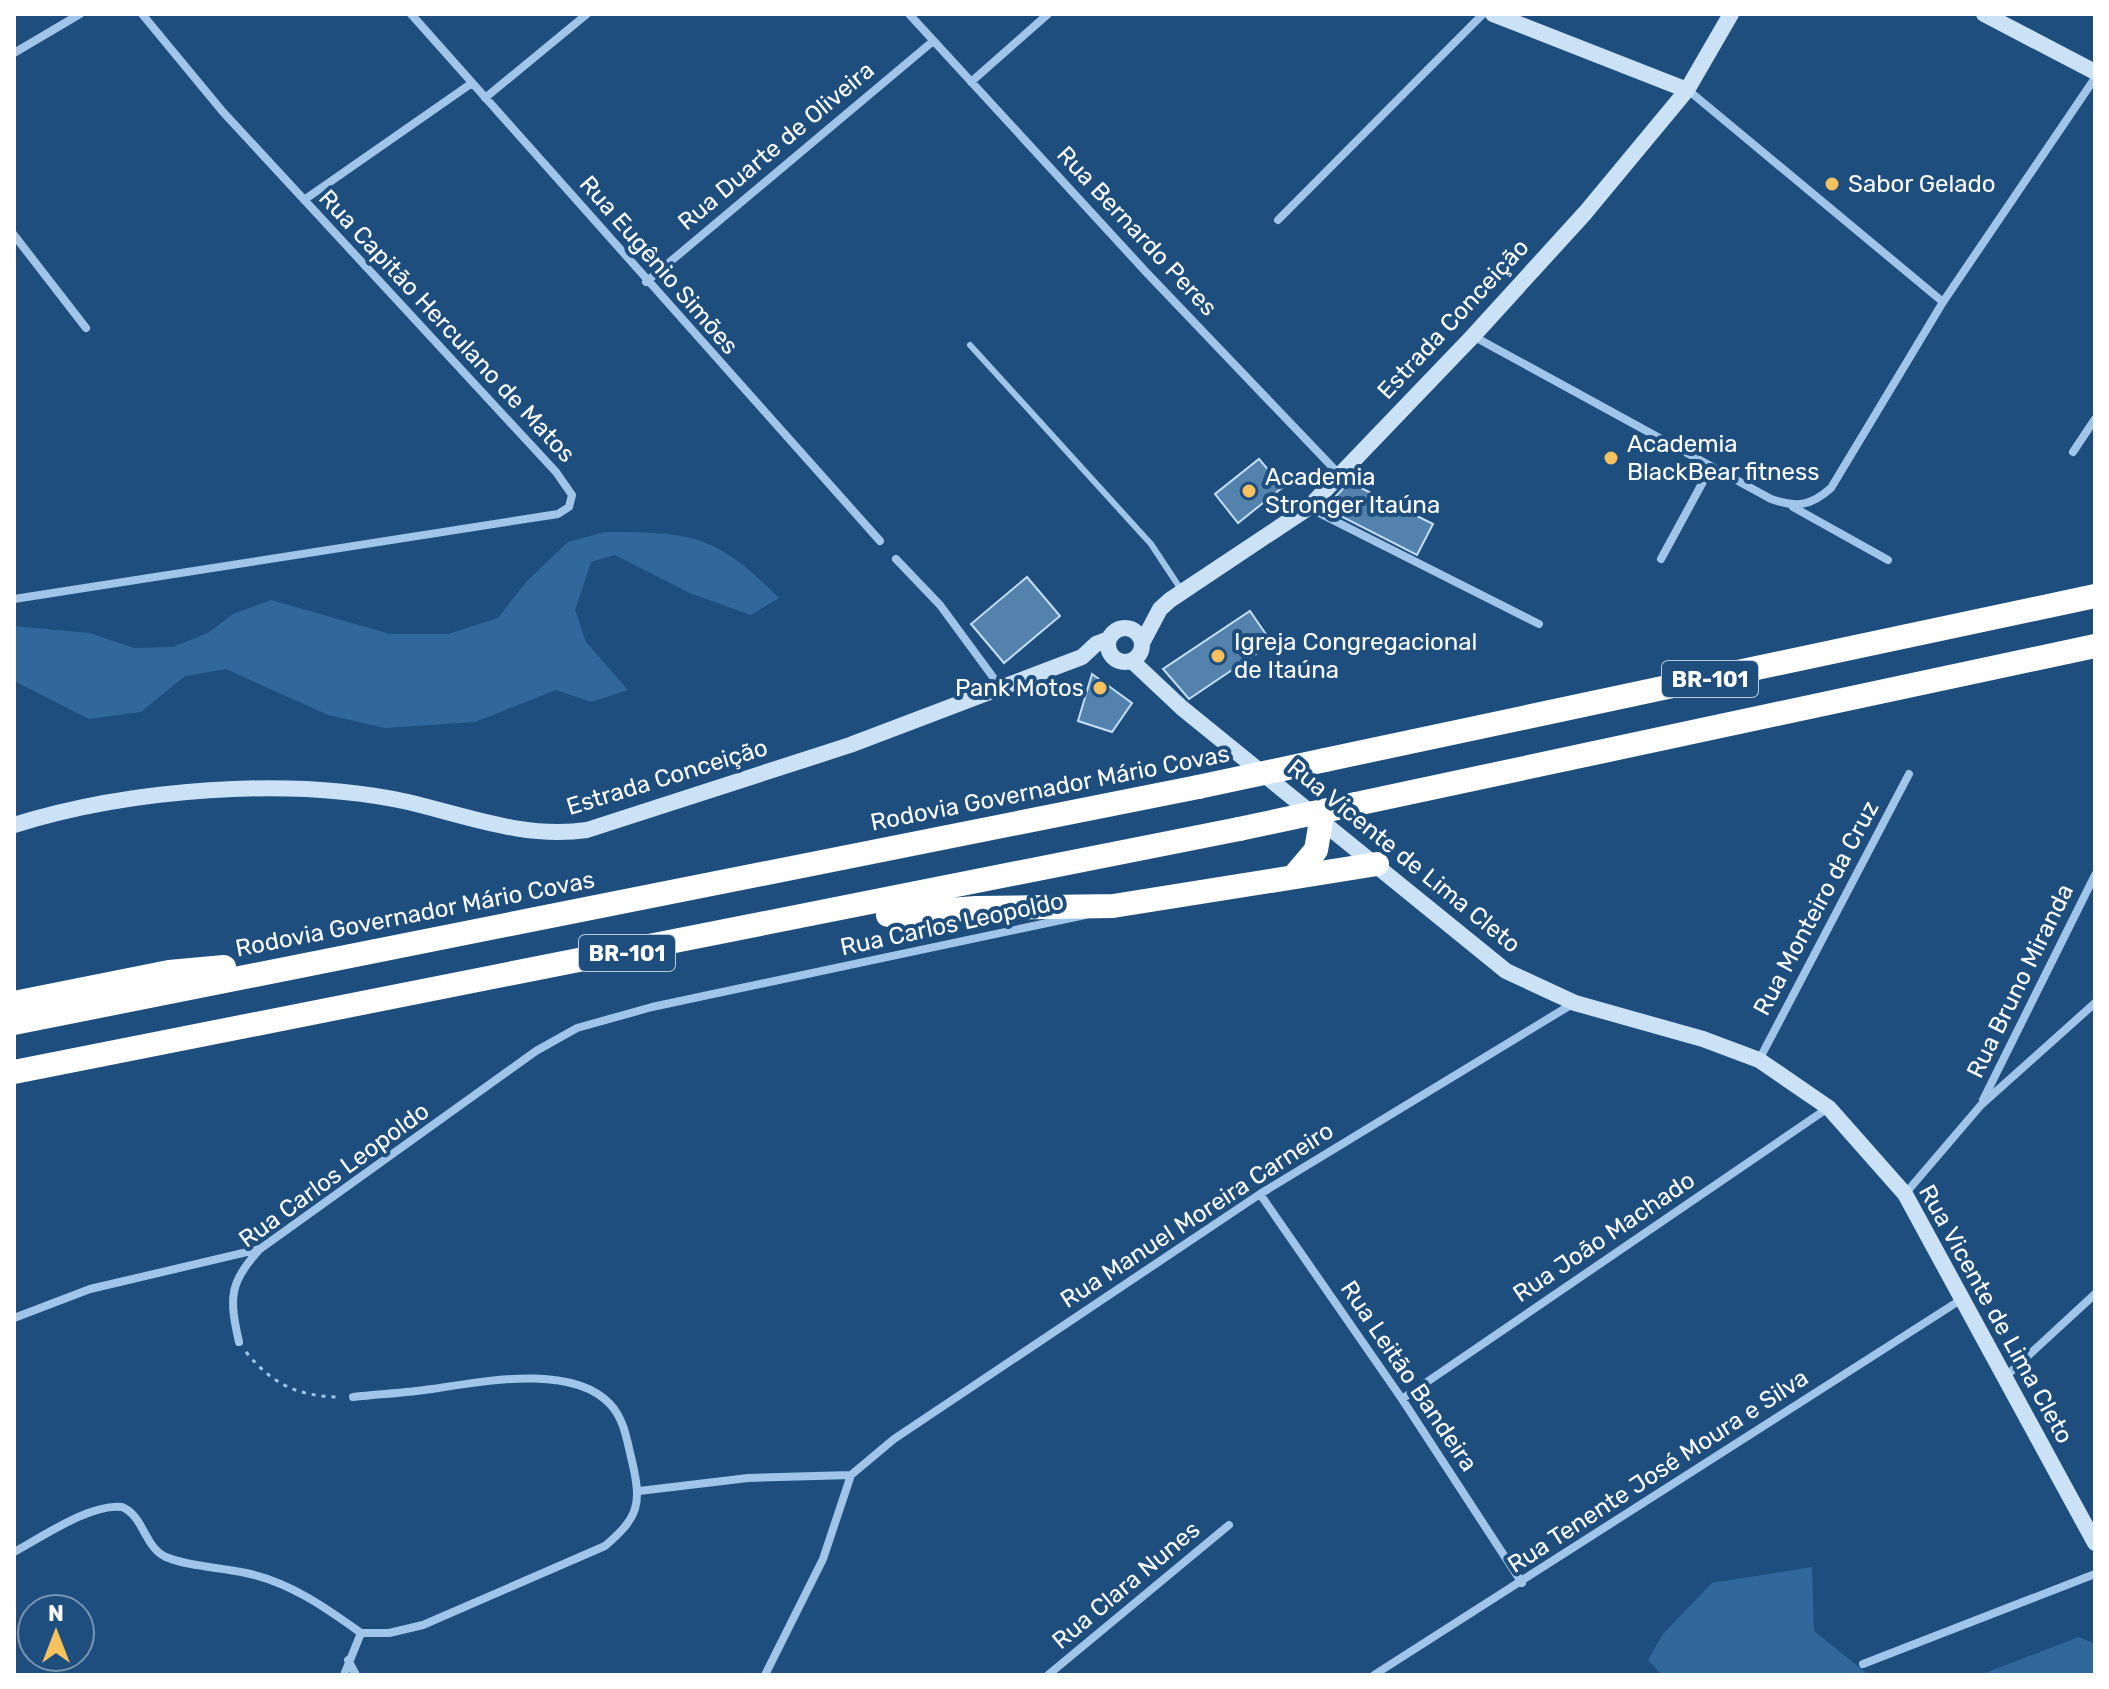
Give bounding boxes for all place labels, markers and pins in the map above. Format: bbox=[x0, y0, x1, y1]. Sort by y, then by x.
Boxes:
place label: Sabor Gelado bbox=[1848, 170, 1996, 198]
marker: Sabor Gelado bbox=[1823, 175, 1841, 193]
place label: Academia BlackBear fitness bbox=[1627, 430, 1820, 486]
marker: Academia BlackBear fitness bbox=[1602, 449, 1620, 467]
place label: Academia Stronger Itaúna bbox=[1265, 463, 1440, 519]
marker: Academia Stronger Itaúna bbox=[1240, 482, 1258, 500]
place label: Igreja Congregacional de Itaúna bbox=[1234, 628, 1477, 684]
marker: Igreja Congregacional de Itaúna bbox=[1209, 647, 1227, 665]
place label: Pank Motos bbox=[955, 674, 1084, 702]
marker: Pank Motos bbox=[1091, 679, 1109, 697]

